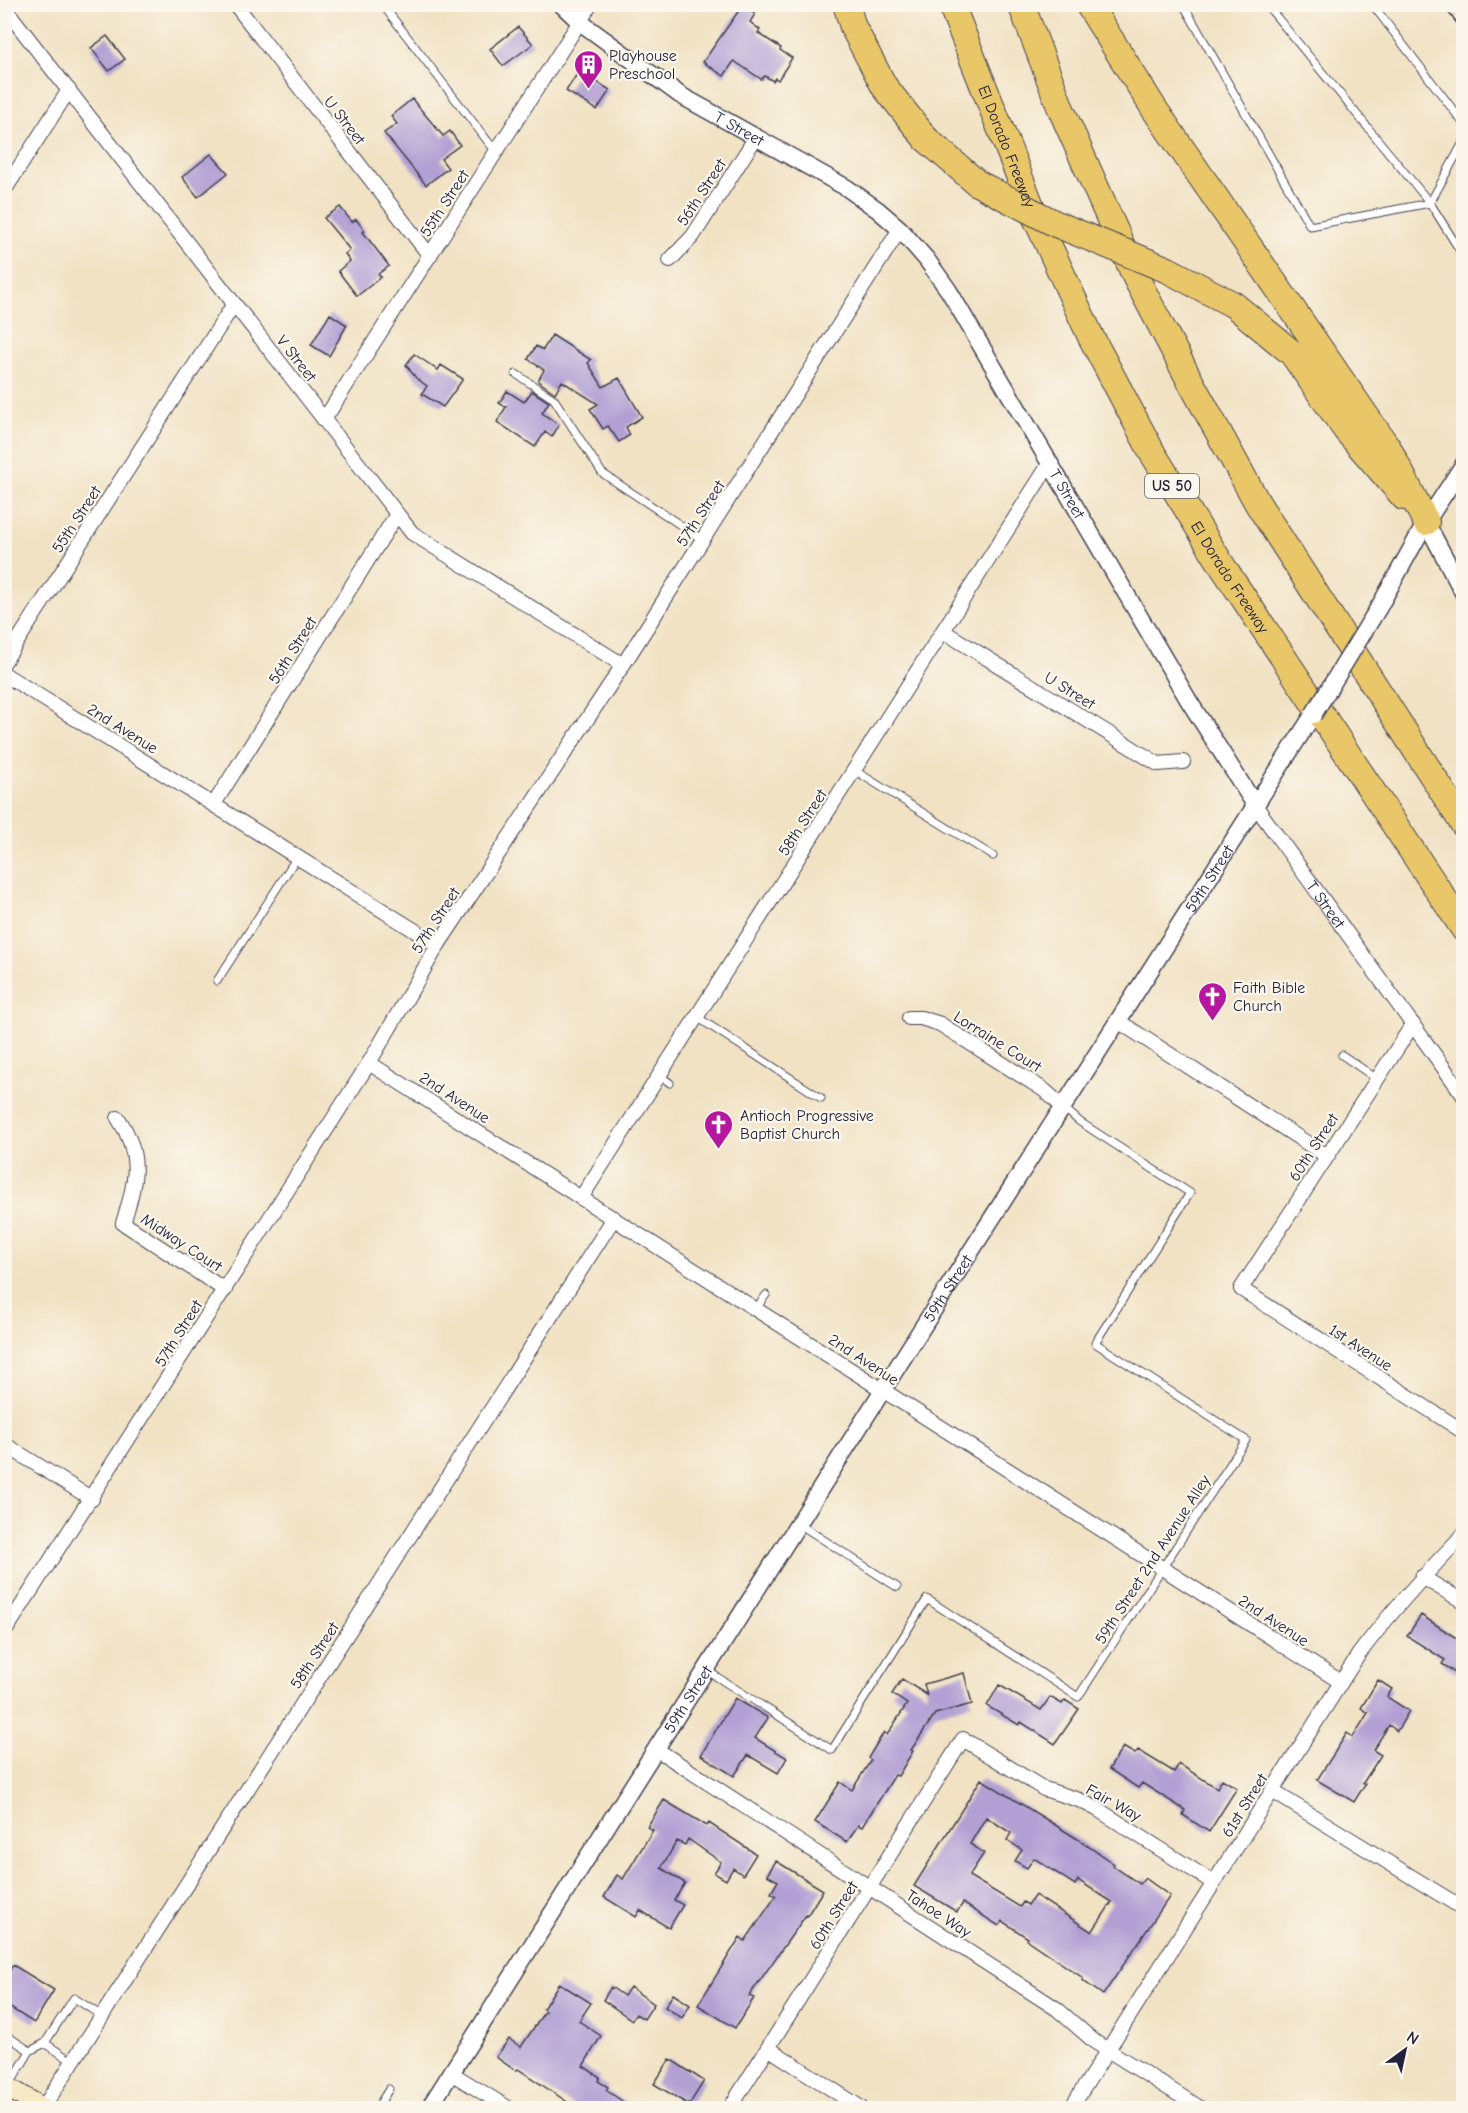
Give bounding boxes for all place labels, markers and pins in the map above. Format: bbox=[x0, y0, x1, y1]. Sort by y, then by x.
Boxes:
place label: Playhouse Preschool bbox=[609, 47, 677, 83]
building icon: Playhouse Preschool bbox=[572, 48, 604, 90]
place label: Faith Bible Church bbox=[1233, 979, 1305, 1015]
church icon: Faith Bible Church bbox=[1196, 980, 1228, 1022]
place label: Antioch Progressive Baptist Church bbox=[740, 1107, 874, 1143]
church icon: Antioch Progressive Baptist Church bbox=[703, 1108, 735, 1150]

